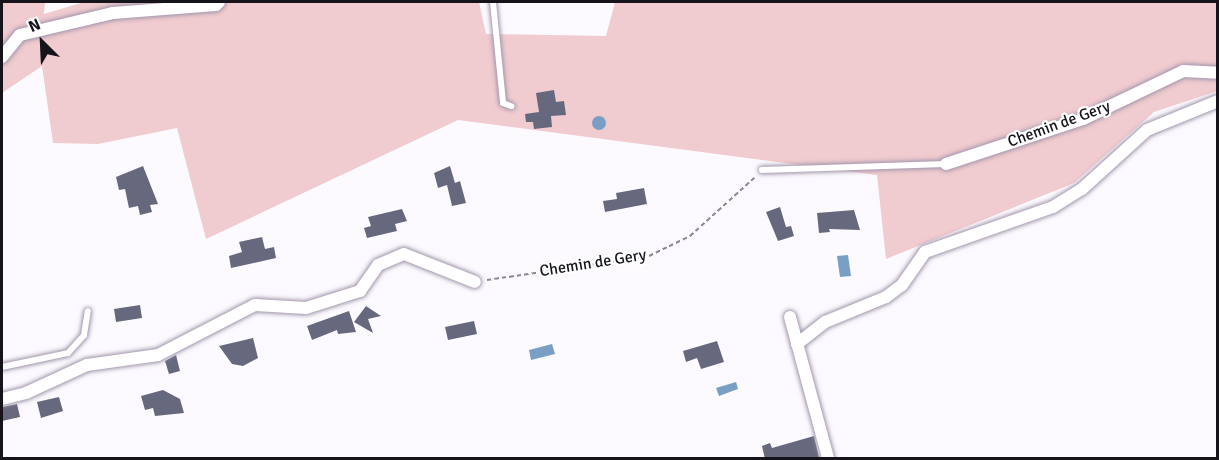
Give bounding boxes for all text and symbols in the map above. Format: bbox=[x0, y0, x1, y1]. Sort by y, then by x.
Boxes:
north arrow bbox=[12, 12, 72, 72]
text: N bbox=[26, 14, 44, 37]
street label: Chemin de Gery bbox=[1005, 97, 1113, 151]
street label: Chemin de Gery bbox=[538, 245, 648, 281]

